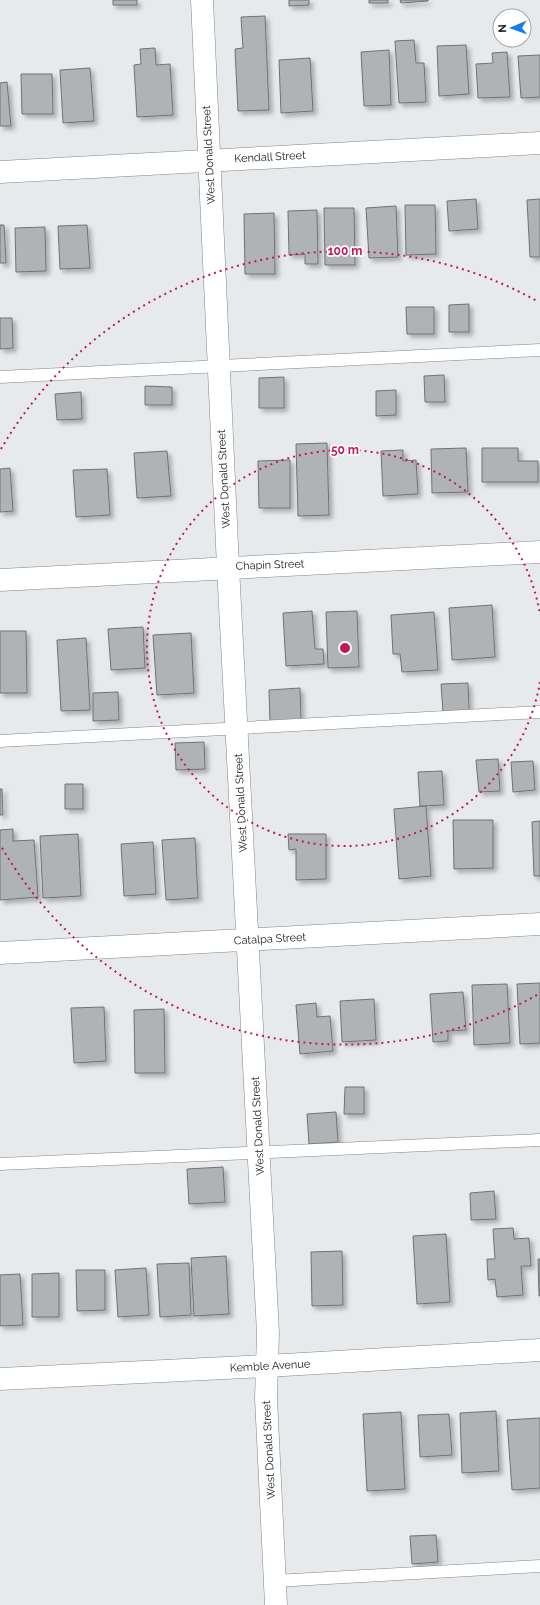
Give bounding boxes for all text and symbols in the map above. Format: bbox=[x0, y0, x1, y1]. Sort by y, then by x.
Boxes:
north arrow bbox=[492, 8, 532, 48]
text: N bbox=[496, 24, 509, 33]
street label: West Donald Street bbox=[200, 105, 218, 205]
street label: Kendall Street bbox=[234, 149, 306, 165]
text: 100 m bbox=[328, 244, 362, 258]
street label: West Donald Street bbox=[215, 429, 233, 529]
text: 50 m bbox=[331, 443, 359, 457]
street label: Chapin Street bbox=[235, 557, 305, 573]
centre of rings bbox=[338, 641, 352, 655]
street label: West Donald Street bbox=[232, 753, 250, 853]
street label: Catalpa Street bbox=[234, 931, 307, 947]
street label: West Donald Street bbox=[249, 1076, 267, 1176]
street label: Kemble Avenue bbox=[229, 1357, 311, 1375]
street label: West Donald Street bbox=[260, 1400, 278, 1500]

